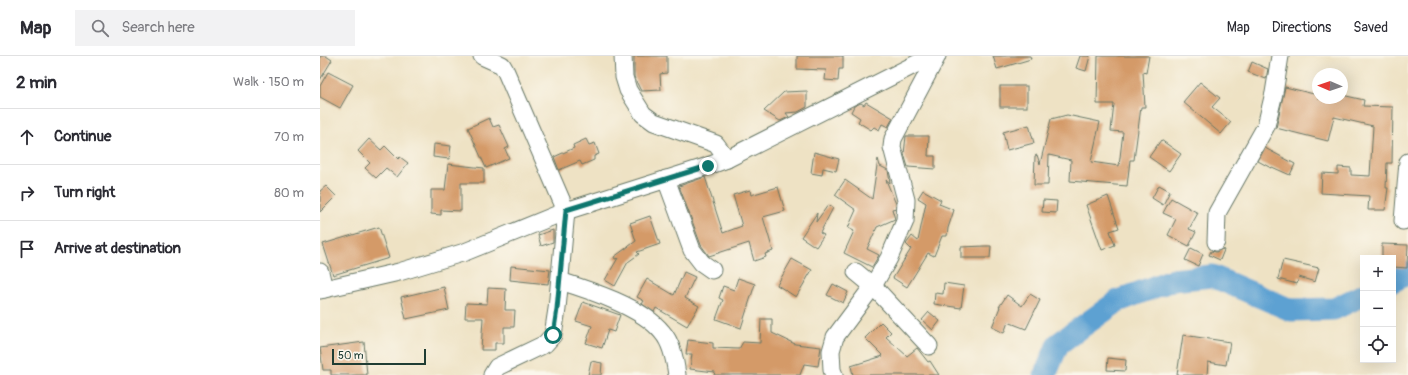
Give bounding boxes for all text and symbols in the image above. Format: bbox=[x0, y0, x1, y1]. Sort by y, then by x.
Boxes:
search box bbox=[75, 10, 355, 46]
text: Map bbox=[20, 16, 51, 40]
icon: search bbox=[89, 17, 111, 39]
text: Search here bbox=[121, 18, 195, 37]
text: Map bbox=[1227, 19, 1250, 36]
text: Directions bbox=[1272, 19, 1331, 36]
text: Saved bbox=[1353, 19, 1388, 36]
north arrow bbox=[1312, 68, 1348, 104]
text: 2 min bbox=[16, 72, 57, 93]
text: Walk · 150 m bbox=[233, 74, 304, 90]
icon: ahead bbox=[16, 126, 38, 148]
text: Continue bbox=[54, 127, 112, 146]
text: 70 m bbox=[274, 129, 304, 145]
route end bbox=[699, 157, 717, 175]
icon: right bbox=[16, 182, 38, 204]
text: Turn right bbox=[54, 183, 115, 202]
text: 80 m bbox=[274, 185, 304, 201]
icon: arrive bbox=[16, 238, 38, 260]
text: Arrive at destination bbox=[54, 239, 181, 258]
map controls bbox=[1360, 255, 1396, 363]
button: + bbox=[1360, 255, 1396, 291]
button: − bbox=[1360, 291, 1396, 327]
route start bbox=[544, 326, 562, 344]
button: locate bbox=[1360, 327, 1396, 363]
scale bar bbox=[332, 347, 426, 366]
text: 50 m bbox=[338, 349, 364, 362]

